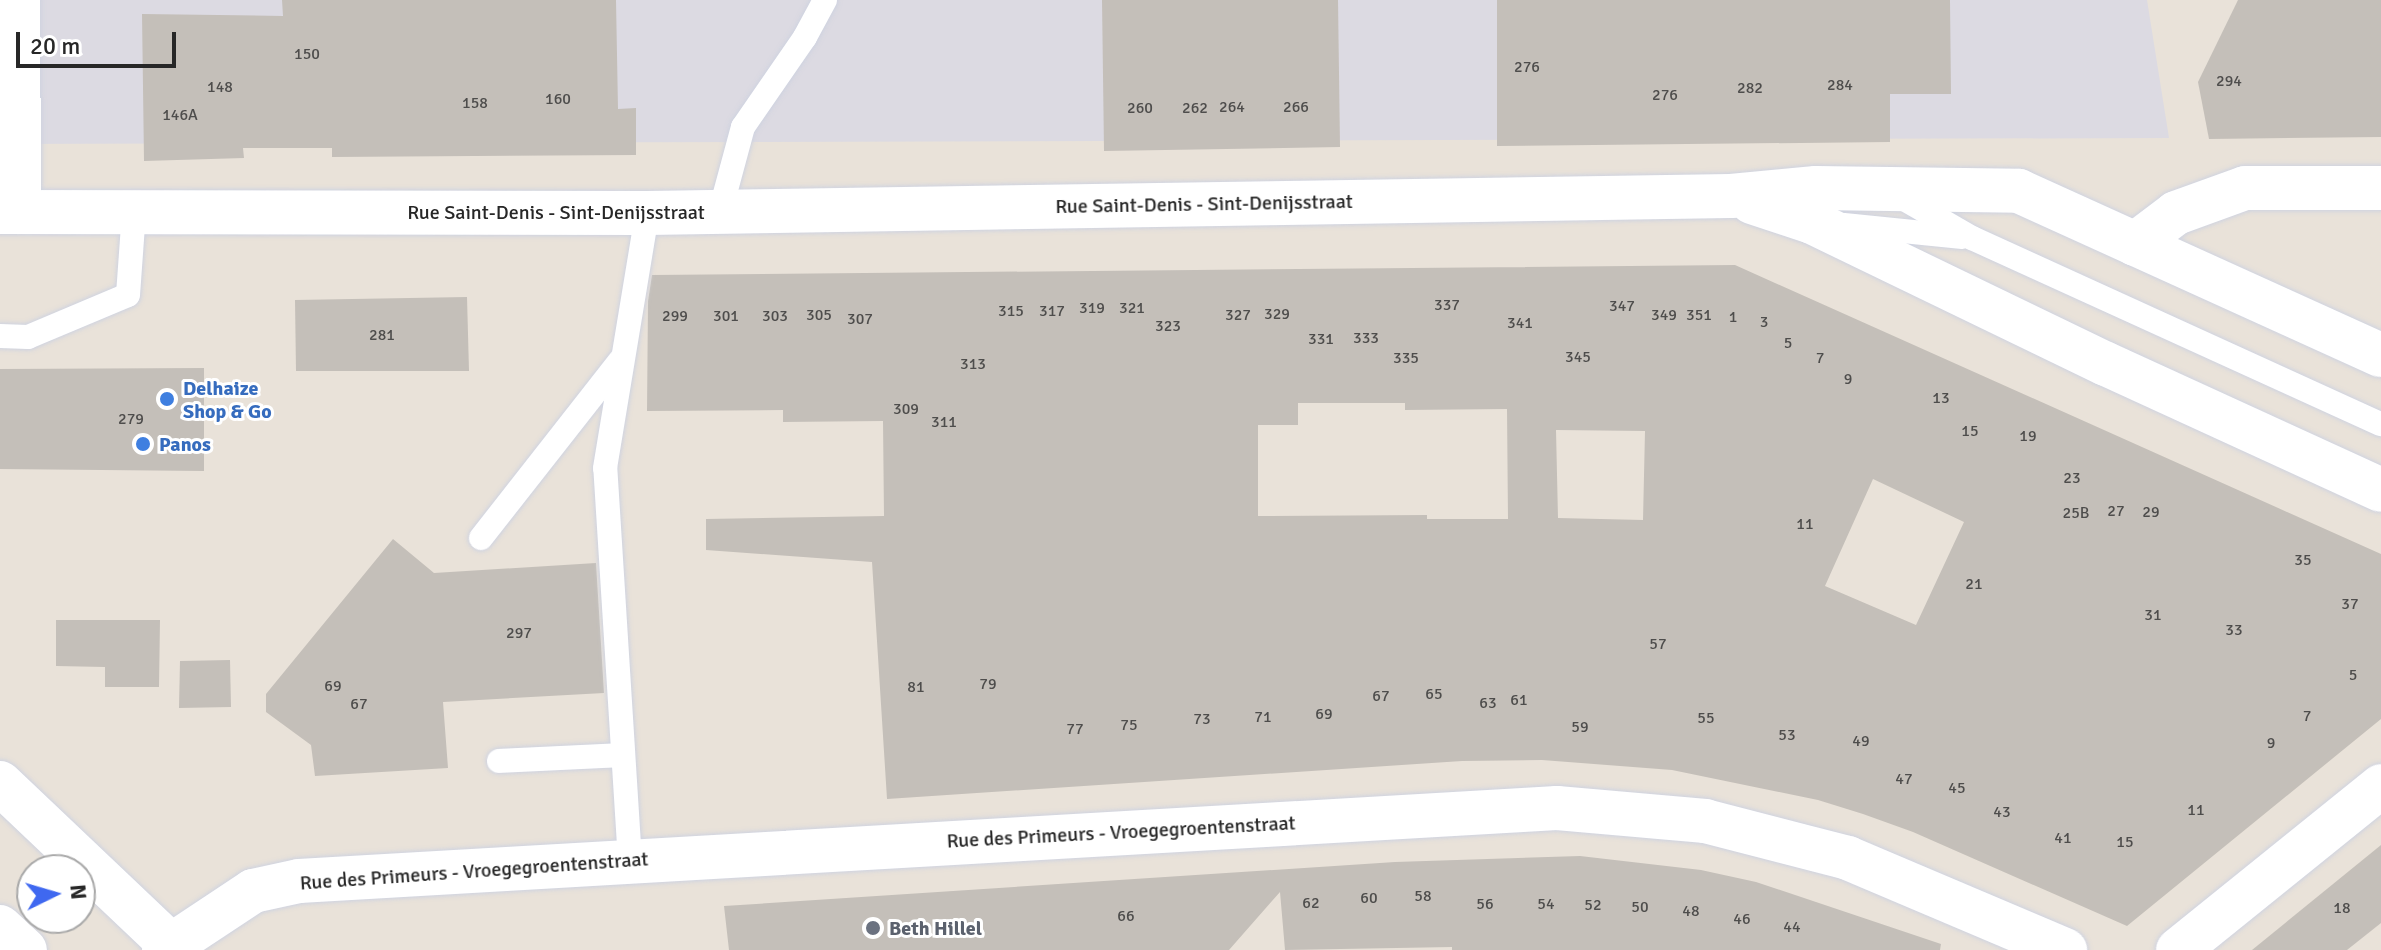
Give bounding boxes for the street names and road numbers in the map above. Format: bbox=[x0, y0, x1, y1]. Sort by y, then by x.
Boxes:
street label: Rue Saint-Denis - Sint-Denijsstraat bbox=[1055, 189, 1353, 219]
street label: Rue Saint-Denis - Sint-Denijsstraat bbox=[407, 200, 705, 224]
street label: Rue des Primeurs - Vroegegroentenstraat bbox=[946, 811, 1296, 853]
street label: Rue des Primeurs - Vroegegroentenstraat bbox=[299, 847, 649, 895]

